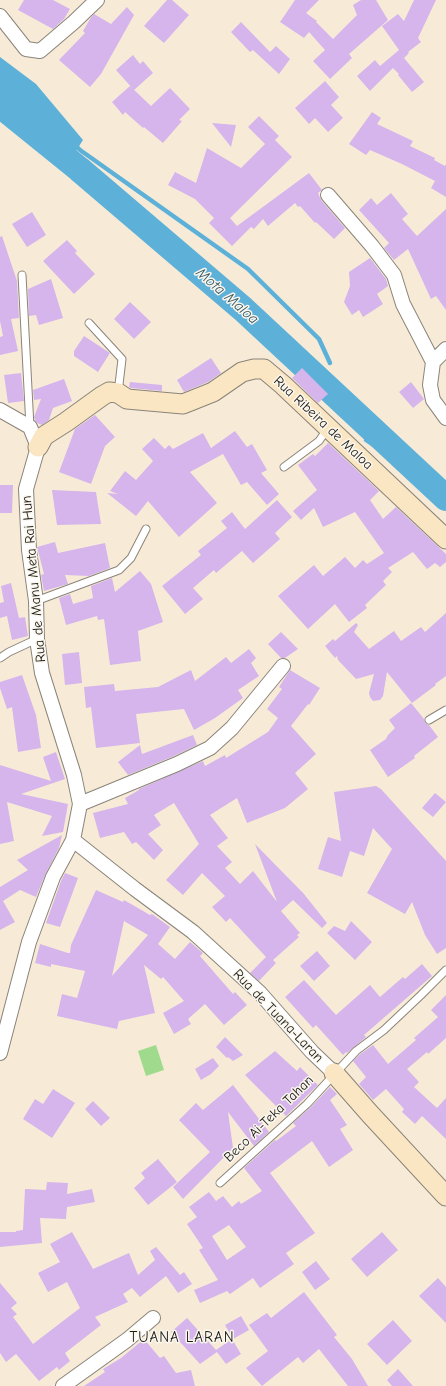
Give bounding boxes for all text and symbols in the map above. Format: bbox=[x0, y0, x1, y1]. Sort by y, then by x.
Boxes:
water label: Mota Maloa bbox=[192, 264, 262, 328]
street label: Rua Ribeira de Maloa bbox=[270, 373, 376, 473]
street label: Rua de Manu Meta Rai Hun bbox=[18, 495, 50, 663]
street label: Rua de Tuana-Laran bbox=[229, 966, 327, 1066]
street label: Beco Ai-Teka Tahan bbox=[221, 1072, 317, 1166]
district label: TUANA LARAN bbox=[129, 1329, 235, 1347]

